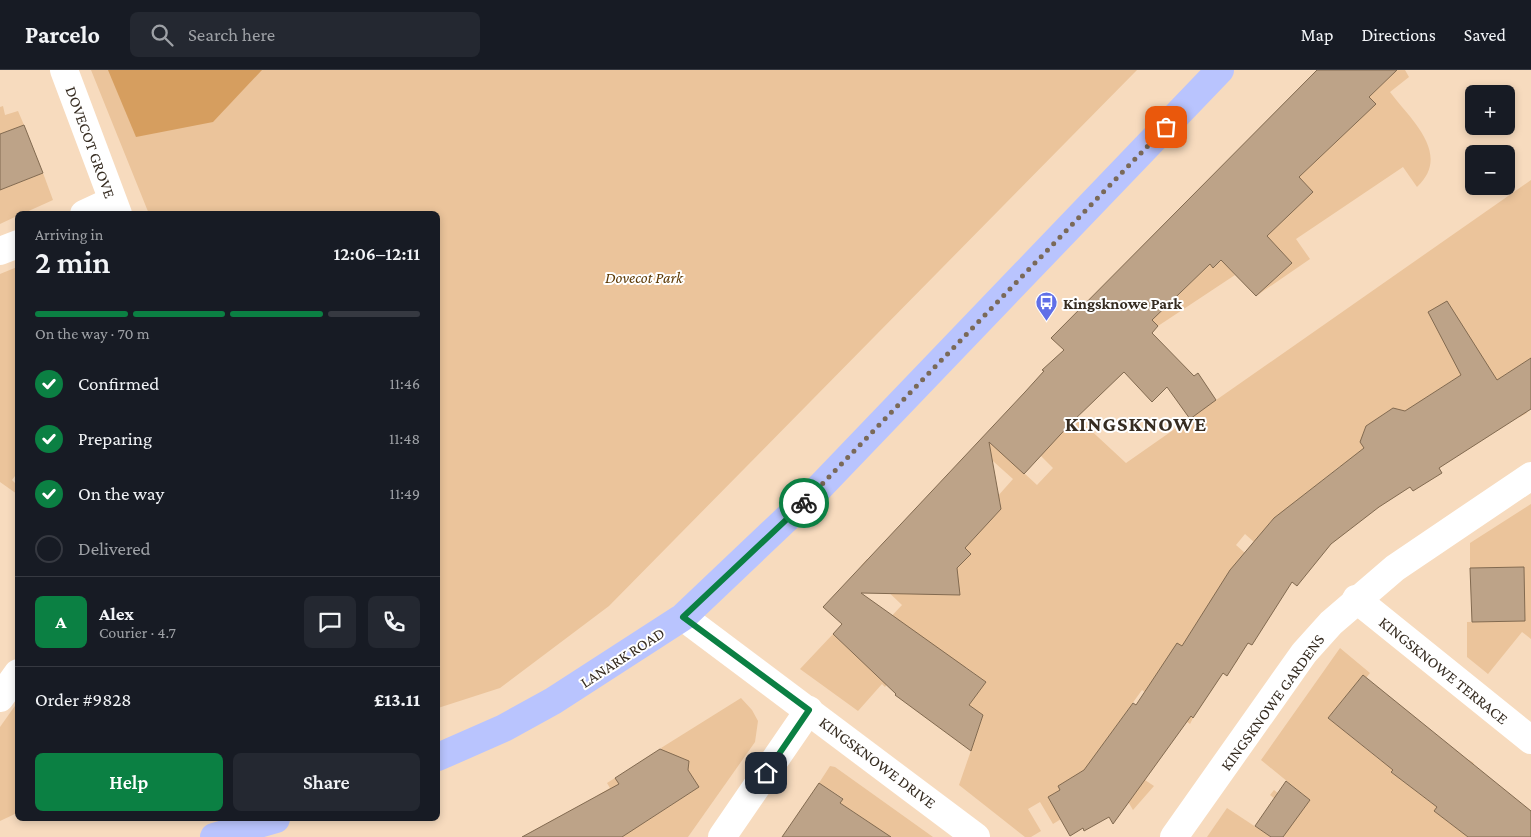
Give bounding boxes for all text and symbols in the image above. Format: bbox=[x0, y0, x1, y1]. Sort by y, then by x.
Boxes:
search box bbox=[130, 12, 480, 57]
text: Parcelo bbox=[25, 21, 100, 48]
icon: search bbox=[148, 21, 176, 49]
text: Search here bbox=[188, 24, 275, 45]
text: Map bbox=[1301, 25, 1333, 45]
text: Directions bbox=[1361, 25, 1436, 45]
text: Saved bbox=[1464, 25, 1506, 45]
street label: DOVECOT GROVE bbox=[62, 84, 119, 201]
map controls bbox=[1465, 85, 1515, 195]
button: + bbox=[1465, 85, 1515, 135]
pin bbox=[1145, 106, 1187, 148]
icon: bag bbox=[1152, 113, 1180, 141]
button: − bbox=[1465, 145, 1515, 195]
text: Arriving in bbox=[35, 226, 103, 243]
text: 12:06–12:11 bbox=[333, 243, 420, 264]
text: 2 min bbox=[35, 244, 110, 280]
park label: Dovecot Park bbox=[605, 269, 684, 286]
bus stop icon: Kingsknowe Park bbox=[1035, 291, 1059, 322]
place label: Kingsknowe Park bbox=[1063, 295, 1182, 312]
text: On the way · 70 m bbox=[35, 325, 149, 342]
icon: check bbox=[35, 370, 63, 398]
text: Confirmed bbox=[78, 373, 159, 394]
text: 11:46 bbox=[389, 375, 420, 392]
district label: KINGSKNOWE bbox=[1065, 412, 1207, 436]
icon: check bbox=[35, 425, 63, 453]
text: Preparing bbox=[78, 428, 152, 449]
text: 11:48 bbox=[389, 430, 420, 447]
courier bbox=[779, 478, 829, 528]
icon: check bbox=[35, 480, 63, 508]
text: On the way bbox=[78, 483, 164, 504]
text: 11:49 bbox=[390, 485, 420, 502]
icon: bike bbox=[790, 489, 818, 517]
text: Delivered bbox=[78, 538, 151, 559]
button: chat bbox=[304, 596, 356, 648]
button: phone bbox=[368, 596, 420, 648]
text: Alex bbox=[99, 603, 134, 624]
text: A bbox=[55, 611, 67, 632]
street label: KINGSKNOWE TERRACE bbox=[1376, 613, 1512, 728]
text: Courier · 4.7 bbox=[99, 624, 176, 641]
street label: LANARK ROAD bbox=[577, 624, 667, 691]
street label: KINGSKNOWE GARDENS bbox=[1217, 631, 1328, 774]
text: Order #9828 bbox=[35, 689, 132, 710]
text: £13.11 bbox=[374, 689, 420, 710]
street label: KINGSKNOWE DRIVE bbox=[816, 713, 939, 812]
pin bbox=[745, 752, 787, 794]
button: Help bbox=[35, 753, 223, 811]
button: Share bbox=[233, 753, 420, 811]
icon: home bbox=[752, 759, 780, 787]

